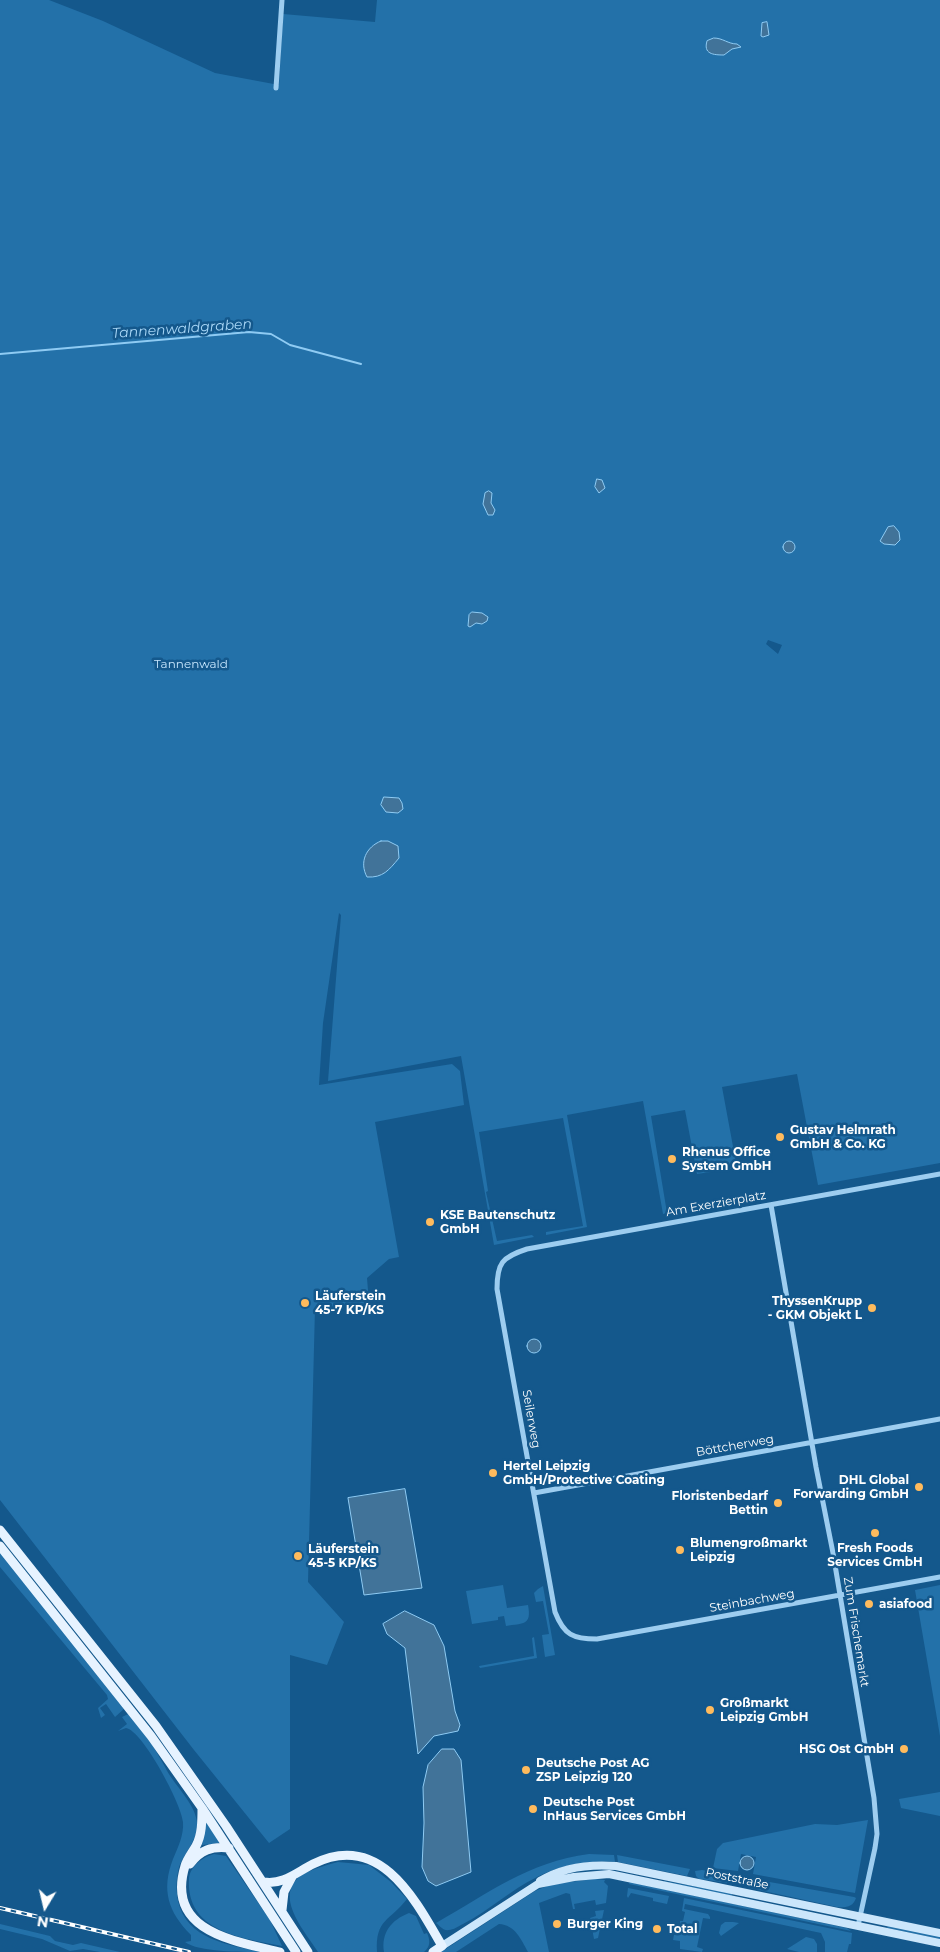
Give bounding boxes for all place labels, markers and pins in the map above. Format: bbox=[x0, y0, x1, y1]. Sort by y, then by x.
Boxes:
place label: Gustav Helmrath GmbH & Co. KG bbox=[790, 1123, 896, 1151]
marker: Gustav Helmrath GmbH & Co. KG bbox=[774, 1131, 786, 1143]
place label: Rhenus Office System GmbH bbox=[682, 1145, 771, 1173]
marker: Rhenus Office System GmbH bbox=[666, 1153, 678, 1165]
place label: KSE Bautenschutz GmbH bbox=[440, 1208, 555, 1236]
marker: KSE Bautenschutz GmbH bbox=[424, 1216, 436, 1228]
place label: Läuferstein 45-7 KP/KS bbox=[315, 1289, 386, 1317]
place label: ThyssenKrupp - GKM Objekt L bbox=[768, 1294, 862, 1322]
marker: Läuferstein 45-7 KP/KS bbox=[299, 1297, 311, 1309]
marker: ThyssenKrupp - GKM Objekt L bbox=[866, 1302, 878, 1314]
place label: Hertel Leipzig GmbH/Protective Coating bbox=[503, 1459, 665, 1487]
marker: Hertel Leipzig GmbH/Protective Coating bbox=[487, 1467, 499, 1479]
place label: DHL Global Forwarding GmbH bbox=[793, 1473, 909, 1501]
marker: DHL Global Forwarding GmbH bbox=[913, 1481, 925, 1493]
place label: Floristenbedarf Bettin bbox=[671, 1489, 768, 1517]
marker: Floristenbedarf Bettin bbox=[772, 1497, 784, 1509]
marker: Fresh Foods Services GmbH bbox=[869, 1527, 881, 1539]
place label: Blumengroßmarkt Leipzig bbox=[690, 1536, 807, 1564]
place label: Fresh Foods Services GmbH bbox=[827, 1541, 923, 1569]
place label: Läuferstein 45-5 KP/KS bbox=[308, 1542, 379, 1570]
marker: Blumengroßmarkt Leipzig bbox=[674, 1544, 686, 1556]
marker: Läuferstein 45-5 KP/KS bbox=[292, 1550, 304, 1562]
place label: asiafood bbox=[879, 1597, 932, 1611]
marker: asiafood bbox=[863, 1598, 875, 1610]
place label: Großmarkt Leipzig GmbH bbox=[720, 1696, 808, 1724]
marker: Großmarkt Leipzig GmbH bbox=[704, 1704, 716, 1716]
place label: HSG Ost GmbH bbox=[799, 1742, 894, 1756]
marker: HSG Ost GmbH bbox=[898, 1743, 910, 1755]
place label: Deutsche Post AG ZSP Leipzig 120 bbox=[536, 1756, 649, 1784]
marker: Deutsche Post AG ZSP Leipzig 120 bbox=[520, 1764, 532, 1776]
place label: Deutsche Post InHaus Services GmbH bbox=[543, 1795, 686, 1823]
marker: Deutsche Post InHaus Services GmbH bbox=[527, 1803, 539, 1815]
place label: Burger King bbox=[567, 1917, 643, 1931]
marker: Burger King bbox=[551, 1918, 563, 1930]
place label: Total bbox=[667, 1922, 698, 1936]
marker: Total bbox=[651, 1923, 663, 1935]

